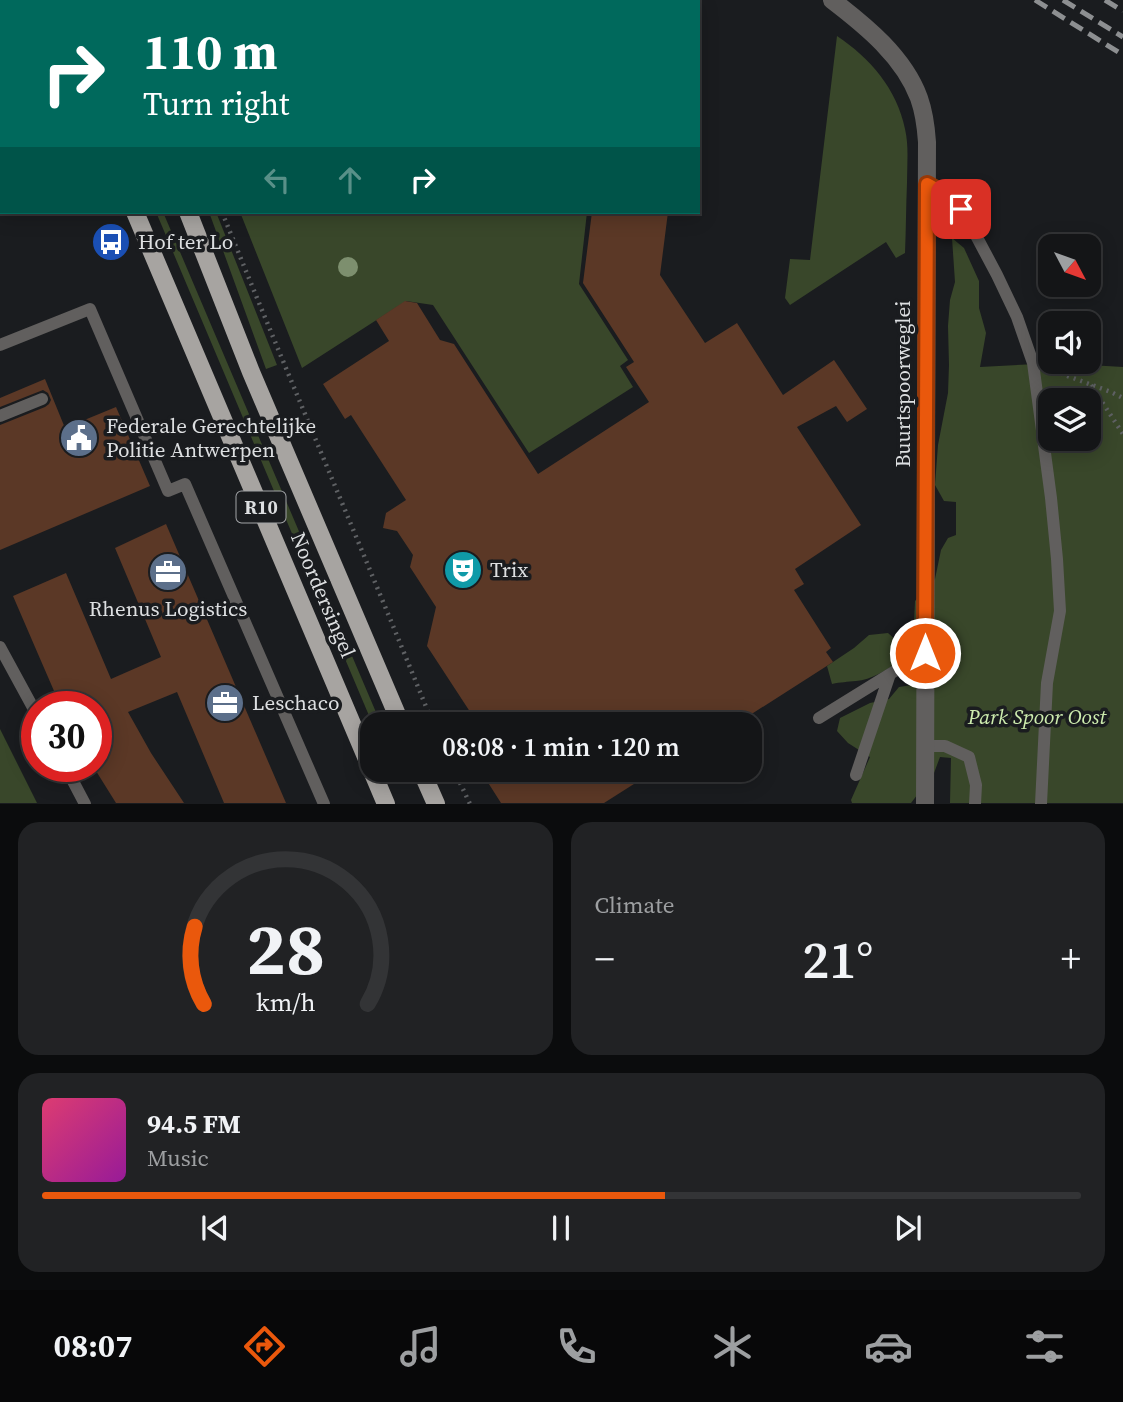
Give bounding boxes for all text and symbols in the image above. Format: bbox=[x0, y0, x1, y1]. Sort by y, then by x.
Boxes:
text: 110 m bbox=[143, 18, 278, 85]
icon: right bbox=[28, 28, 119, 119]
text: Turn right bbox=[143, 82, 289, 126]
icon: left bbox=[258, 161, 296, 199]
icon: ahead bbox=[331, 161, 369, 199]
icon: right bbox=[404, 161, 442, 199]
pin bbox=[931, 179, 991, 239]
icon: arrive bbox=[942, 190, 980, 228]
bus stop icon: Hof ter Lo bbox=[90, 221, 132, 263]
place label: Hof ter Lo bbox=[138, 227, 233, 256]
north arrow bbox=[1038, 234, 1101, 298]
map controls bbox=[1038, 234, 1101, 451]
street label: Buurtspoorweglei bbox=[888, 301, 917, 467]
button: sound bbox=[1038, 311, 1101, 374]
button: layers bbox=[1038, 388, 1101, 451]
place label: Federale Gerechtelijke Politie Antwerpen bbox=[106, 411, 316, 464]
public building icon: Federale Gerechtelijke Politie Antwerpen bbox=[58, 417, 100, 459]
road number: R10 bbox=[236, 492, 286, 522]
street label: Noordersingel bbox=[284, 528, 363, 662]
theatre icon: Trix bbox=[442, 549, 484, 591]
office icon: Rhenus Logistics bbox=[147, 551, 189, 593]
place label: Trix bbox=[490, 555, 528, 584]
place label: Rhenus Logistics bbox=[89, 594, 247, 623]
position arrow bbox=[888, 616, 962, 690]
office icon: Leschaco bbox=[204, 682, 246, 724]
place label: Leschaco bbox=[252, 688, 339, 717]
speed limit sign: 30 bbox=[21, 691, 112, 782]
park label: Park Spoor Oost bbox=[967, 702, 1107, 731]
text: 08:08 · 1 min · 120 m bbox=[442, 729, 680, 765]
text: Climate bbox=[595, 889, 674, 921]
text: 28 bbox=[246, 900, 325, 999]
text: 21° bbox=[802, 924, 873, 995]
text: − bbox=[595, 933, 615, 985]
text: + bbox=[1061, 933, 1081, 985]
text: km/h bbox=[255, 985, 315, 1019]
text: 94.5 FM bbox=[147, 1106, 241, 1142]
text: Music bbox=[147, 1142, 209, 1174]
icon: previous bbox=[196, 1209, 234, 1247]
icon: pause bbox=[542, 1209, 580, 1247]
icon: next bbox=[889, 1209, 927, 1247]
icon: directions bbox=[240, 1322, 289, 1371]
icon: music bbox=[396, 1322, 445, 1371]
icon: phone bbox=[552, 1322, 601, 1371]
icon: climate bbox=[708, 1322, 757, 1371]
icon: car bbox=[864, 1322, 913, 1371]
icon: filters bbox=[1020, 1322, 1069, 1371]
text: 08:07 bbox=[54, 1324, 133, 1368]

